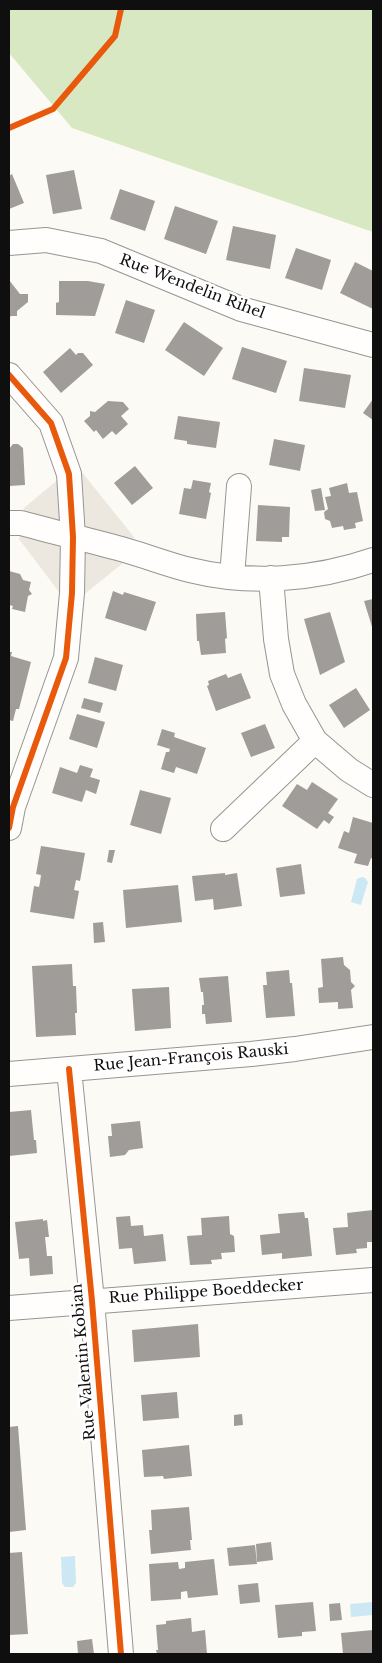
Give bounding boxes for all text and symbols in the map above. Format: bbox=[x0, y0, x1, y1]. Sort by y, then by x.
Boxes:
street label: Rue Wendelin Rihel bbox=[117, 251, 267, 323]
street label: Rue Jean-François Rauski bbox=[93, 1041, 289, 1075]
street label: Rue Philippe Boeddecker bbox=[108, 1276, 304, 1308]
street label: Rue Valentin Kobian bbox=[68, 1283, 100, 1441]

